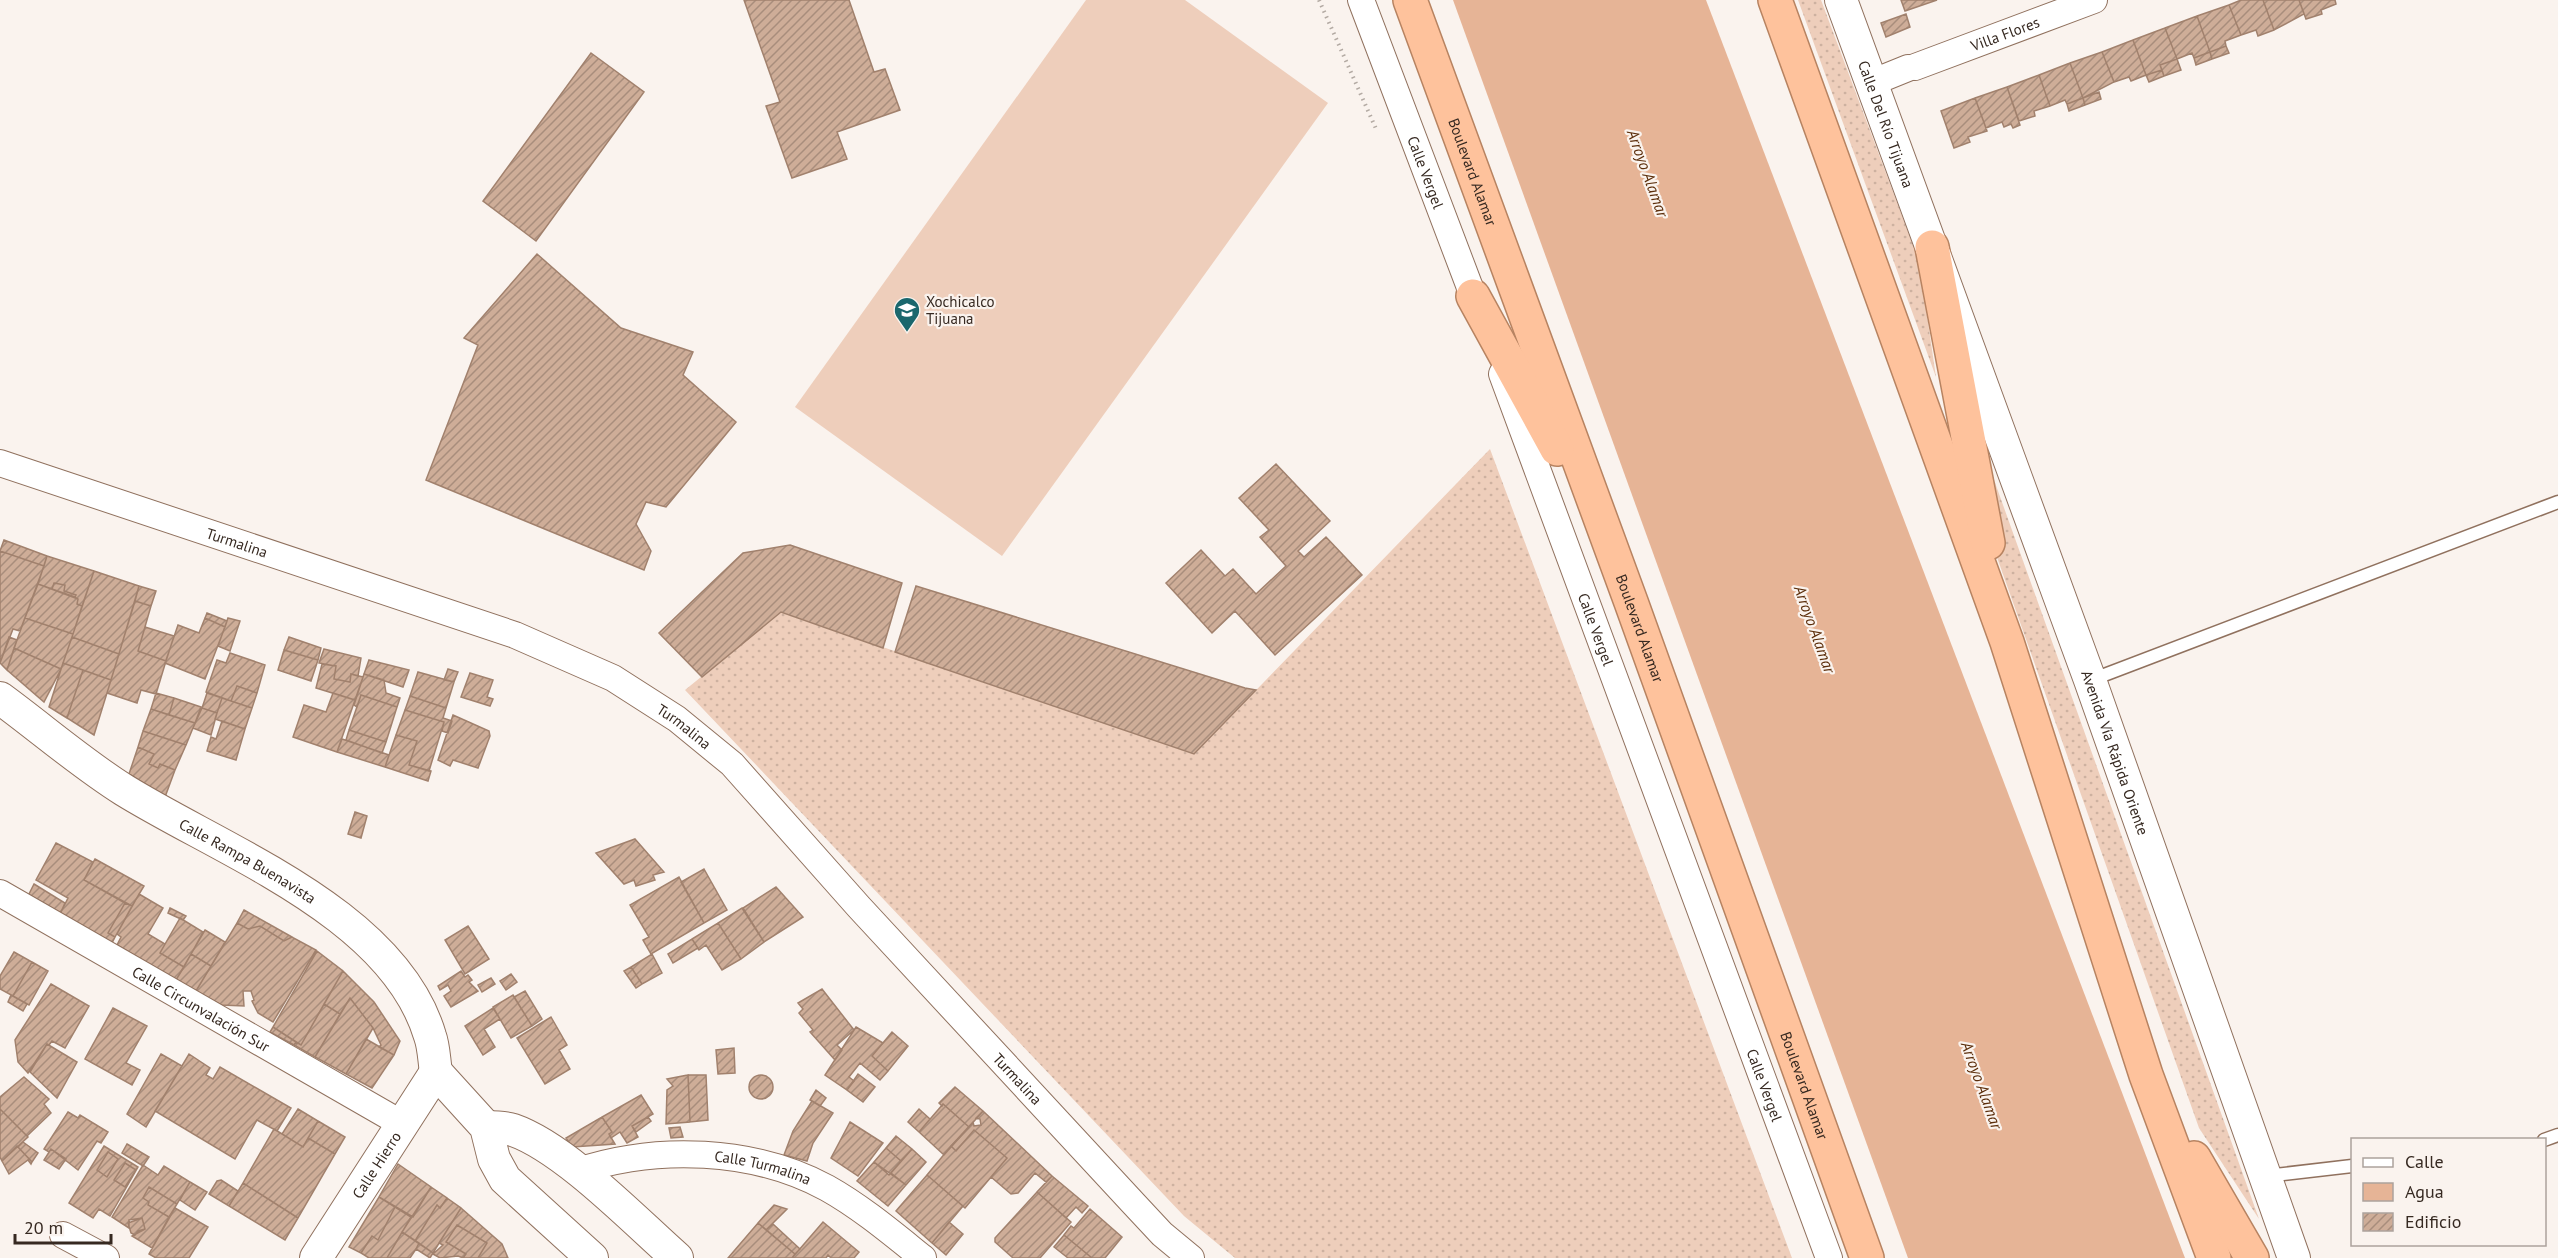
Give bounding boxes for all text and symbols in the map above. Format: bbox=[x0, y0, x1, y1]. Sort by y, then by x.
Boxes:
street label: Villa Flores bbox=[1967, 12, 2042, 55]
street label: Calle Del Río Tijuana bbox=[1854, 58, 1918, 190]
street label: Boulevard Alamar bbox=[1445, 115, 1502, 228]
water label: Arroyo Alamar bbox=[1623, 126, 1674, 221]
street label: Calle Vergel bbox=[1404, 133, 1449, 212]
place label: Xochicalco Tijuana bbox=[926, 292, 995, 328]
school or university icon: Xochicalco Tijuana bbox=[892, 295, 922, 333]
street label: Turmalina bbox=[204, 523, 270, 561]
street label: Boulevard Alamar bbox=[1612, 572, 1669, 685]
water label: Arroyo Alamar bbox=[1790, 582, 1841, 677]
street label: Calle Vergel bbox=[1574, 590, 1619, 669]
street label: Avenida Vía Rápida Oriente bbox=[2078, 667, 2153, 837]
street label: Turmalina bbox=[653, 699, 715, 753]
street label: Calle Rampa Buenavista bbox=[176, 814, 320, 907]
street label: Calle Circunvalación Sur bbox=[129, 962, 273, 1056]
street label: Boulevard Alamar bbox=[1777, 1029, 1833, 1142]
water label: Arroyo Alamar bbox=[1957, 1038, 2008, 1133]
street label: Calle Vergel bbox=[1743, 1046, 1787, 1125]
street label: Turmalina bbox=[989, 1049, 1046, 1108]
street label: Calle Hierro bbox=[348, 1128, 405, 1202]
legend bbox=[2351, 1138, 2546, 1246]
street label: Calle Turmalina bbox=[714, 1146, 814, 1189]
text: Calle bbox=[2405, 1150, 2444, 1173]
text: Agua bbox=[2405, 1180, 2444, 1203]
scale bar bbox=[15, 1207, 111, 1245]
text: Edificio bbox=[2405, 1210, 2461, 1233]
text: 20 m bbox=[24, 1216, 63, 1239]

